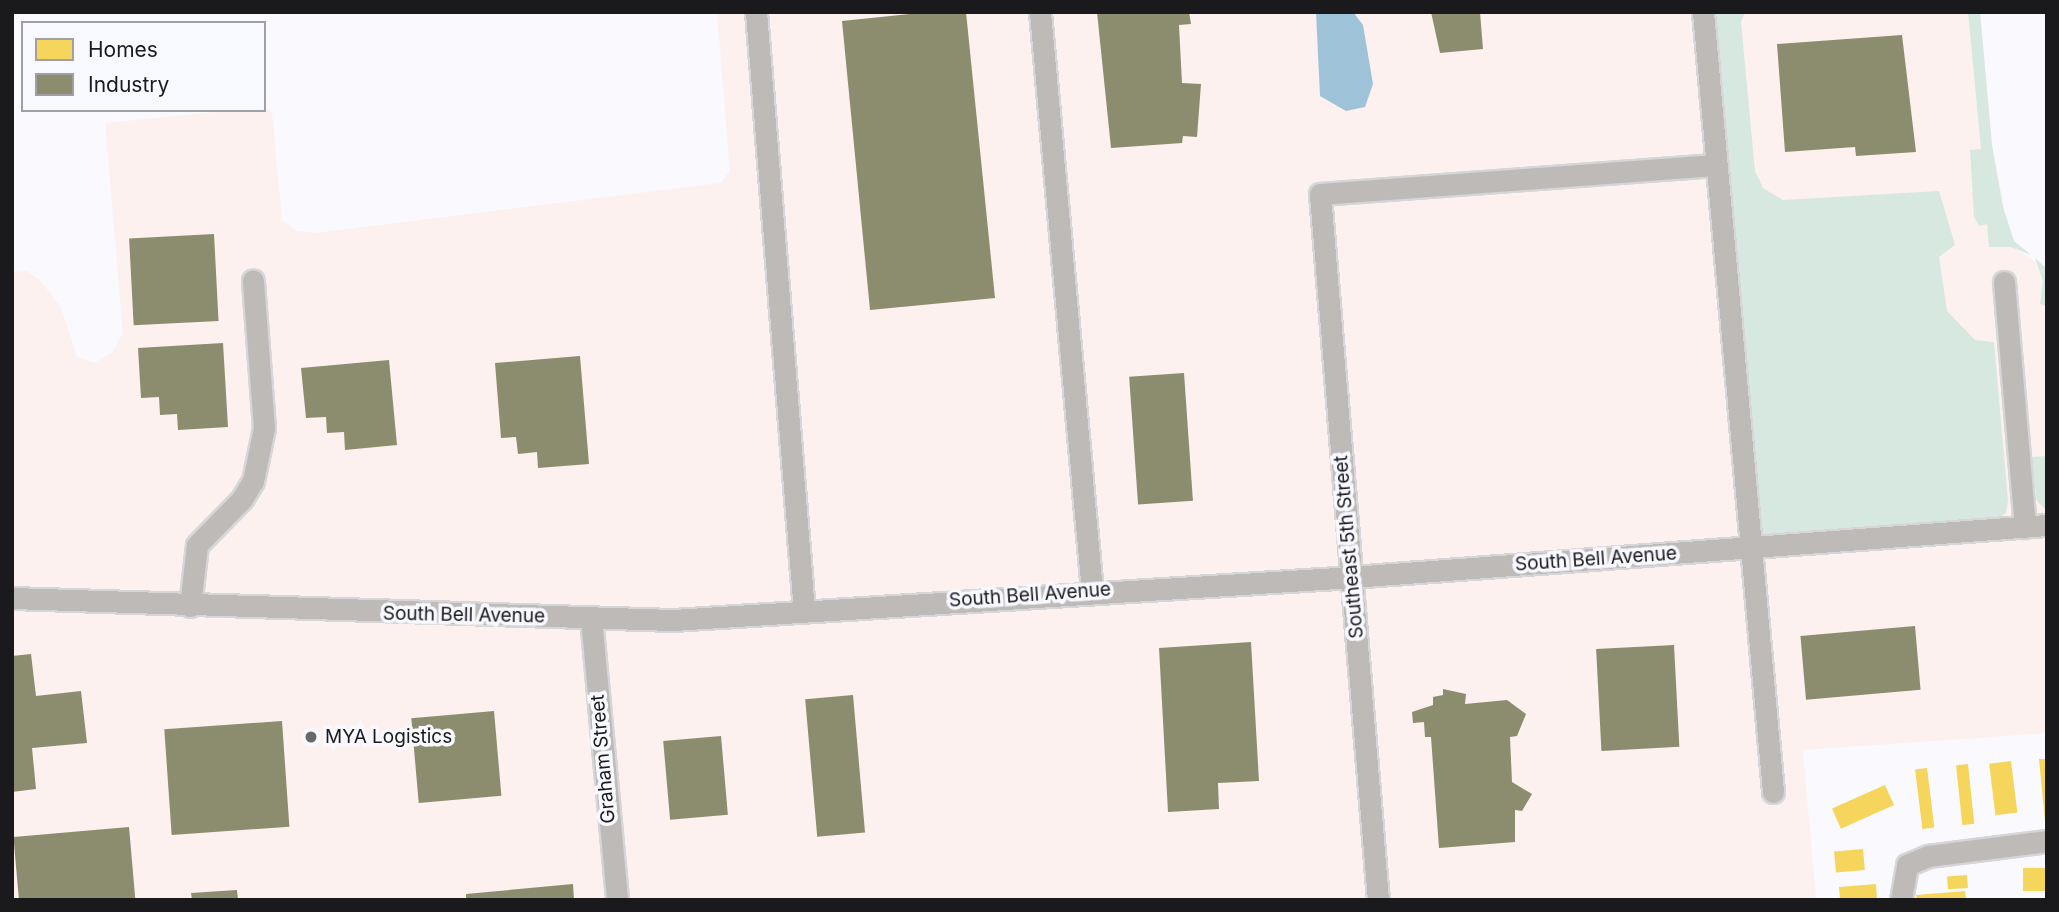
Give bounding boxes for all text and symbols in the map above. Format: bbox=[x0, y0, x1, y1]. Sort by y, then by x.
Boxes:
legend bbox=[21, 21, 266, 112]
text: Homes bbox=[88, 37, 158, 62]
text: Industry bbox=[88, 72, 169, 97]
street label: Southeast 5th Street bbox=[1330, 454, 1368, 640]
street label: South Bell Avenue bbox=[1514, 542, 1678, 576]
street label: South Bell Avenue bbox=[948, 578, 1112, 612]
street label: South Bell Avenue bbox=[383, 602, 545, 628]
street label: Graham Street bbox=[586, 694, 620, 824]
place label: MYA Logistics bbox=[325, 726, 452, 748]
marker: MYA Logistics bbox=[303, 729, 319, 745]

